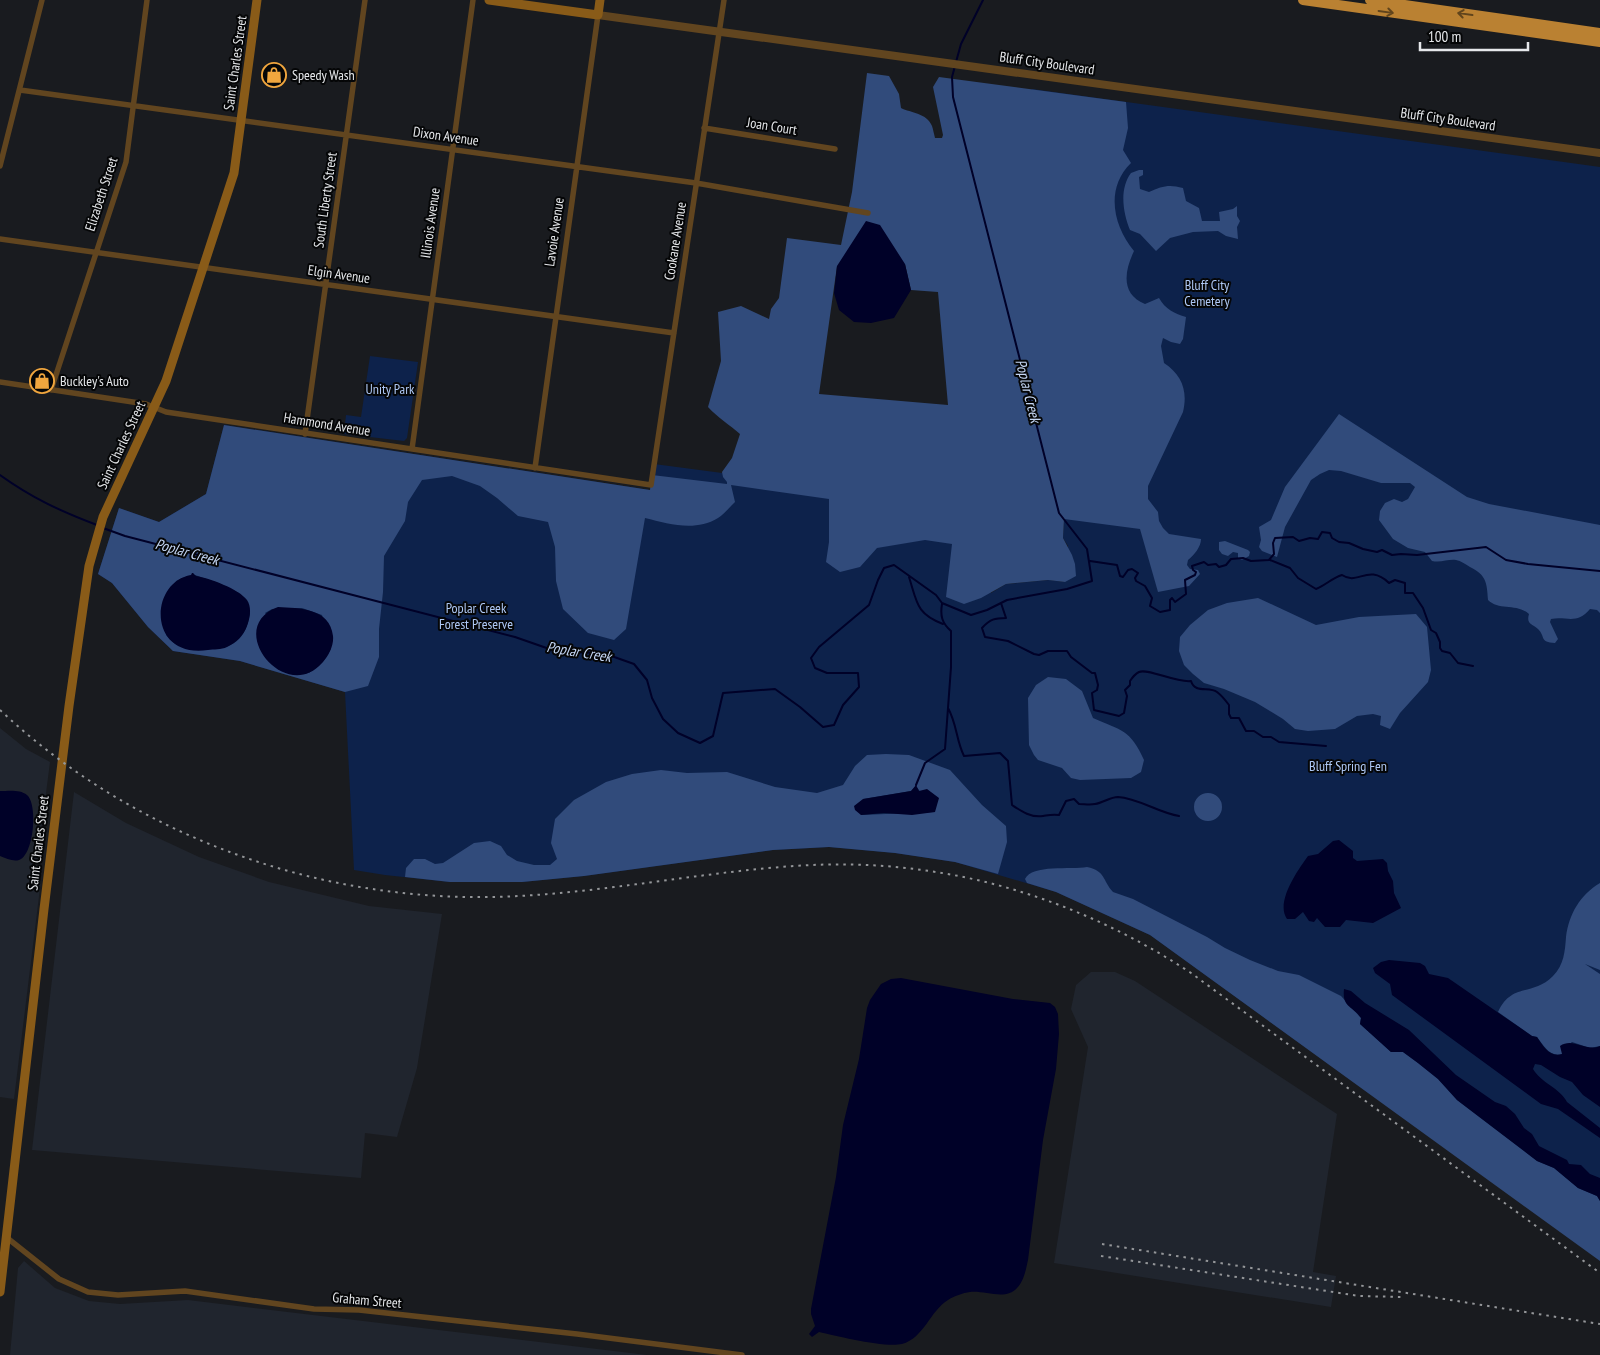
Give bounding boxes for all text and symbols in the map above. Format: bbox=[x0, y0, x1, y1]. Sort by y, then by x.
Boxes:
one-way arrow bbox=[1378, 7, 1394, 17]
one-way arrow bbox=[1457, 8, 1473, 18]
street label: Saint Charles Street bbox=[219, 14, 251, 111]
scale bar bbox=[1420, 20, 1528, 52]
text: 100 m bbox=[1428, 27, 1461, 46]
street label: Bluff City Boulevard bbox=[998, 47, 1096, 79]
shop icon: Speedy Wash bbox=[261, 62, 287, 88]
place label: Speedy Wash bbox=[292, 66, 355, 84]
street label: Bluff City Boulevard bbox=[1399, 103, 1497, 135]
street label: Joan Court bbox=[745, 113, 798, 139]
street label: Dixon Avenue bbox=[412, 122, 480, 150]
street label: South Liberty Street bbox=[309, 151, 341, 249]
street label: Elizabeth Street bbox=[81, 155, 121, 233]
street label: Illinois Avenue bbox=[416, 186, 444, 259]
street label: Lavoie Avenue bbox=[540, 196, 568, 268]
street label: Cookane Avenue bbox=[660, 200, 690, 281]
street label: Elgin Avenue bbox=[307, 261, 371, 287]
park label: Bluff City Cemetery bbox=[1184, 276, 1230, 310]
water label: Poplar Creek bbox=[1011, 357, 1046, 427]
shop icon: Buckley's Auto bbox=[29, 368, 55, 394]
place label: Buckley's Auto bbox=[60, 372, 129, 390]
park label: Unity Park bbox=[366, 380, 415, 398]
street label: Saint Charles Street bbox=[93, 398, 149, 492]
street label: Hammond Avenue bbox=[282, 408, 372, 440]
water label: Poplar Creek bbox=[153, 534, 223, 570]
park label: Poplar Creek Forest Preserve bbox=[439, 599, 513, 633]
water label: Poplar Creek bbox=[545, 637, 615, 666]
park label: Bluff Spring Fen bbox=[1309, 757, 1387, 775]
street label: Saint Charles Street bbox=[23, 794, 53, 891]
street label: Graham Street bbox=[332, 1288, 402, 1312]

